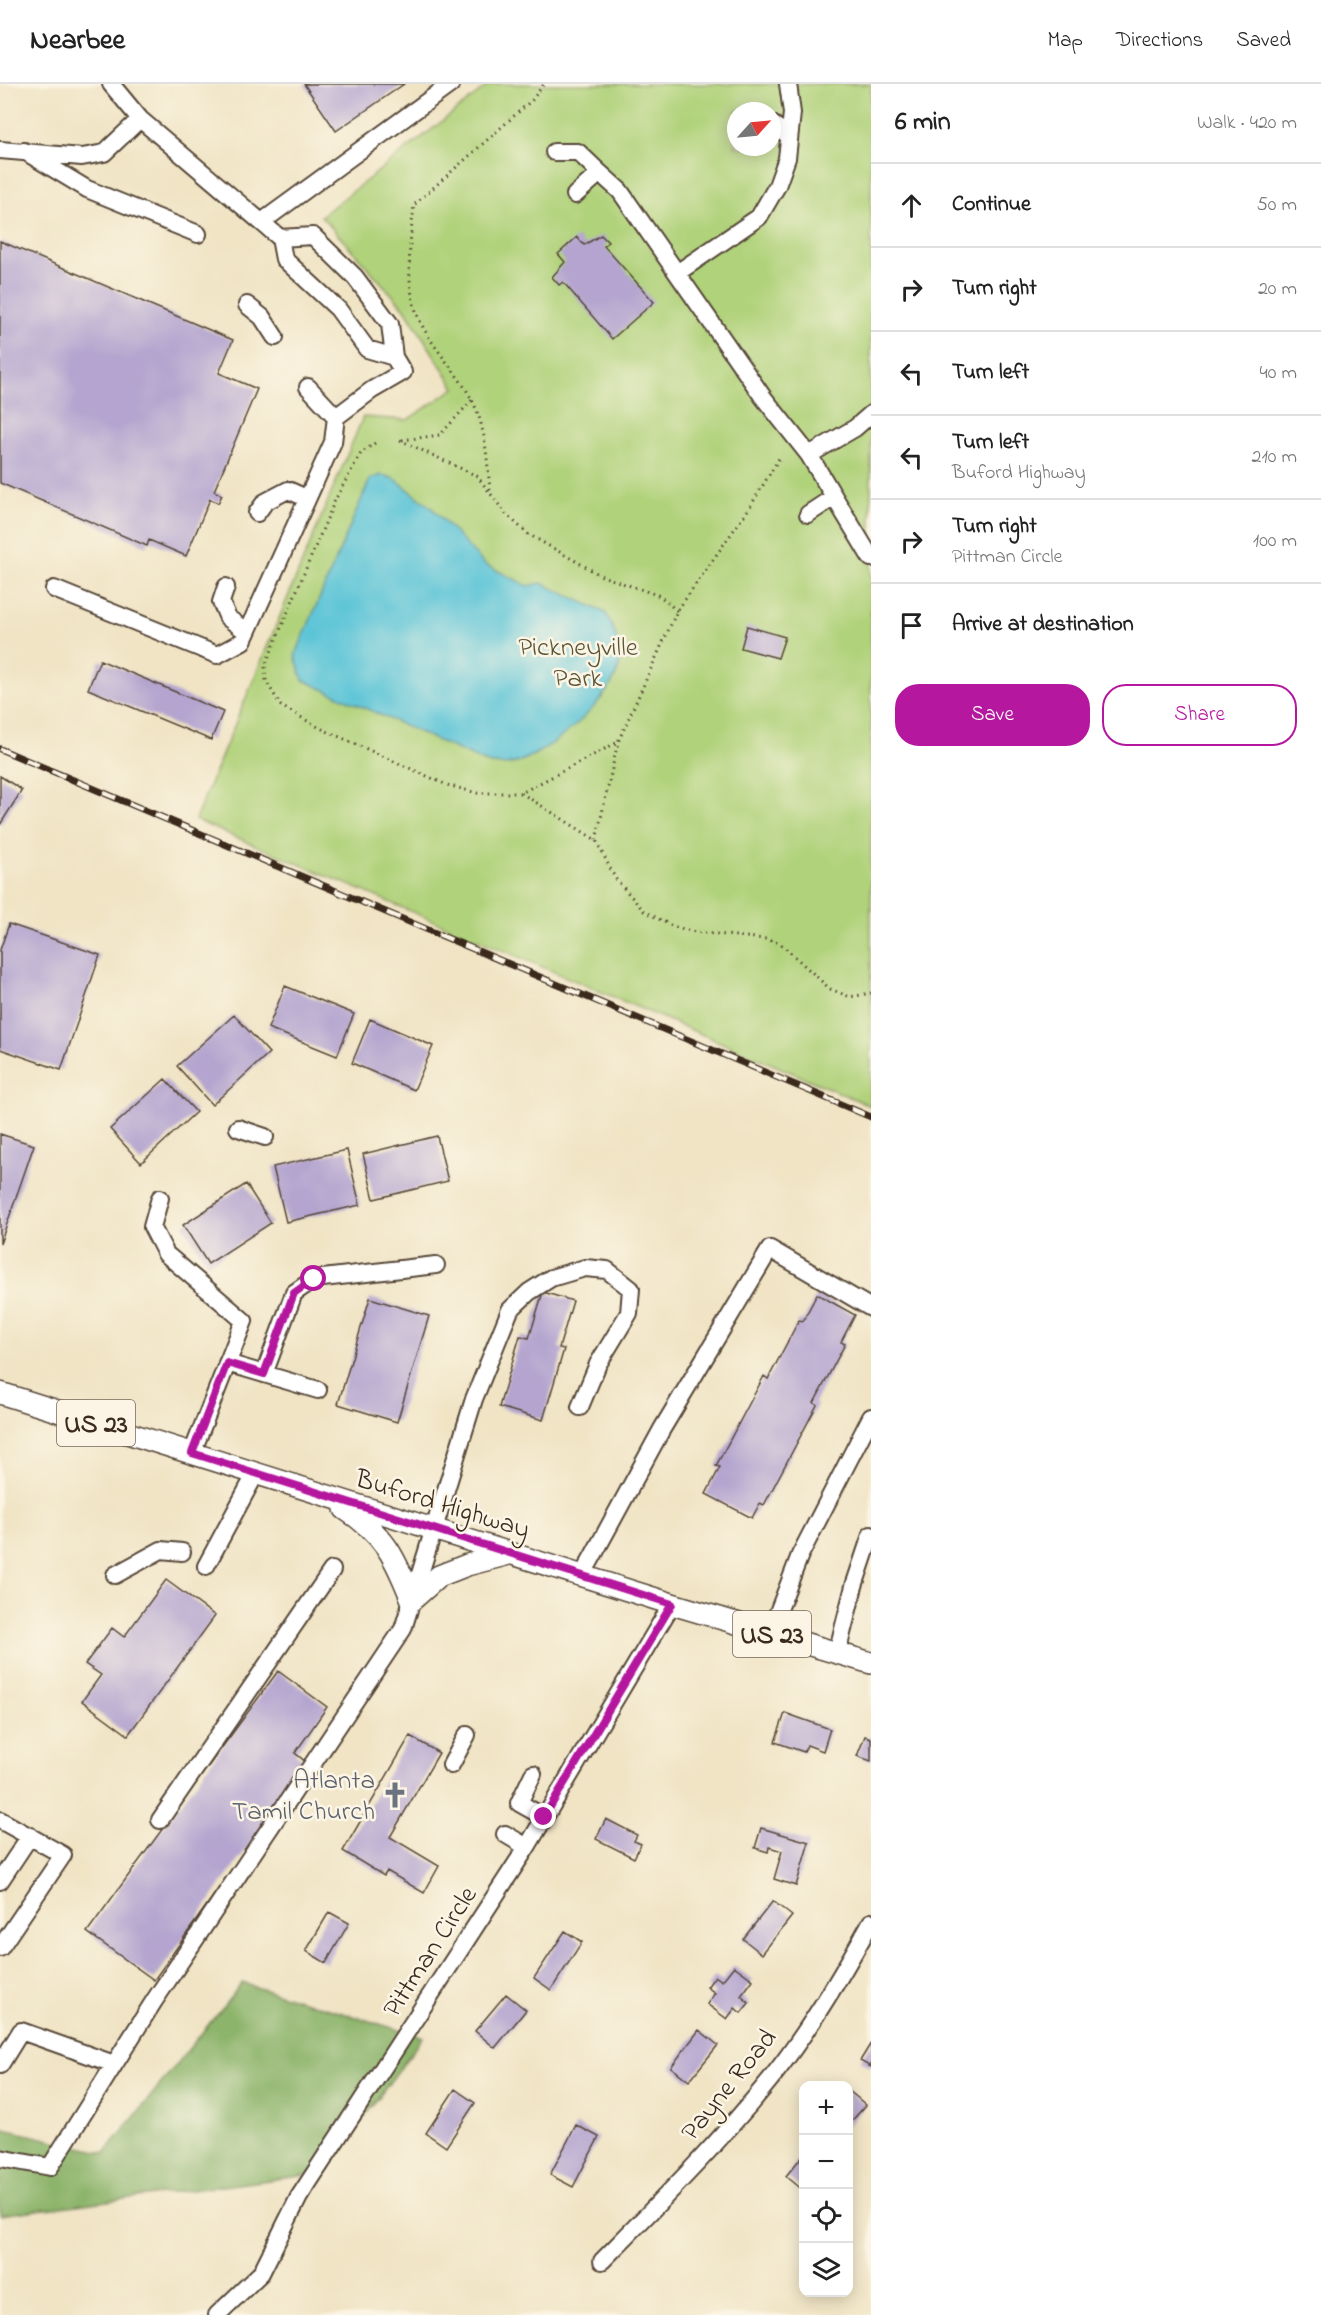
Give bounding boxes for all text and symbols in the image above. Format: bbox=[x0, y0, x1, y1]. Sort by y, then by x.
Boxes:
text: Nearbee bbox=[30, 21, 125, 62]
text: Map bbox=[1047, 26, 1083, 56]
text: Directions bbox=[1116, 26, 1203, 56]
text: Saved bbox=[1236, 26, 1291, 56]
north arrow bbox=[727, 102, 781, 156]
text: 6 min bbox=[895, 104, 951, 142]
text: Walk · 420 m bbox=[1197, 109, 1297, 138]
icon: ahead bbox=[895, 189, 928, 222]
text: Continue bbox=[952, 189, 1031, 221]
text: 50 m bbox=[1256, 191, 1297, 220]
icon: right bbox=[895, 273, 928, 306]
text: Turn right bbox=[952, 273, 1037, 305]
text: 20 m bbox=[1258, 275, 1297, 304]
icon: left bbox=[895, 357, 928, 390]
text: Turn left bbox=[952, 357, 1029, 389]
text: 40 m bbox=[1260, 359, 1297, 388]
text: Turn left bbox=[952, 427, 1029, 459]
icon: left bbox=[895, 441, 928, 474]
text: 210 m bbox=[1252, 443, 1297, 472]
text: Buford Highway bbox=[952, 459, 1086, 488]
text: Turn right bbox=[952, 511, 1037, 543]
icon: right bbox=[895, 525, 928, 558]
text: 100 m bbox=[1253, 527, 1297, 556]
text: Pittman Circle bbox=[952, 543, 1063, 572]
icon: arrive bbox=[895, 609, 928, 642]
text: Arrive at destination bbox=[952, 609, 1134, 641]
park label: Pickneyville Park bbox=[518, 629, 639, 699]
button: Save bbox=[895, 684, 1090, 746]
button: Share bbox=[1102, 684, 1297, 746]
route start bbox=[300, 1265, 326, 1291]
road number: US 23 bbox=[57, 1400, 135, 1446]
street label: Buford Highway bbox=[349, 1460, 534, 1550]
road number: US 23 bbox=[733, 1611, 811, 1657]
place label: Atlanta Tamil Church bbox=[232, 1762, 375, 1832]
church icon: Atlanta Tamil Church bbox=[380, 1780, 410, 1810]
route end bbox=[530, 1803, 556, 1829]
street label: Pittman Circle bbox=[374, 1878, 489, 2026]
street label: Payne Road bbox=[672, 2021, 787, 2150]
map controls bbox=[799, 2081, 853, 2297]
button: + bbox=[799, 2081, 853, 2135]
button: − bbox=[799, 2135, 853, 2189]
button: locate bbox=[799, 2189, 853, 2243]
button: layers bbox=[799, 2243, 853, 2297]

